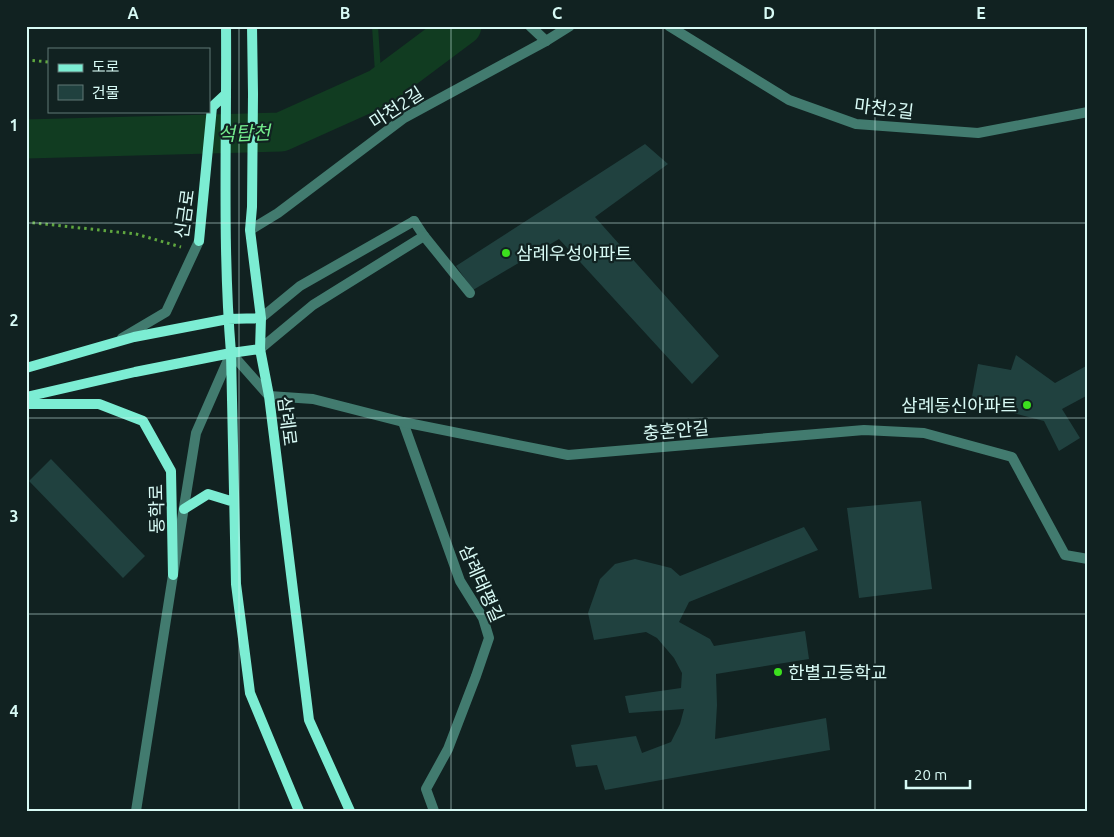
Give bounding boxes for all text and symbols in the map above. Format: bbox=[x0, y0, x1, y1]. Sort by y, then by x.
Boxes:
text: A bbox=[127, 4, 139, 22]
text: B bbox=[340, 4, 350, 22]
text: C bbox=[552, 4, 562, 22]
text: D bbox=[763, 4, 775, 22]
text: E bbox=[976, 4, 986, 22]
legend bbox=[48, 48, 210, 112]
text: 도로 bbox=[92, 58, 120, 75]
street label: 마천2길 bbox=[365, 82, 427, 132]
text: 건물 bbox=[92, 84, 120, 101]
street label: 마천2길 bbox=[853, 94, 915, 122]
text: 1 bbox=[9, 116, 19, 134]
water label: 석탑천 bbox=[217, 121, 272, 145]
street label: 신금로 bbox=[171, 188, 197, 240]
place label: 삼례우성아파트 bbox=[516, 243, 632, 263]
marker: 삼례우성아파트 bbox=[500, 247, 512, 259]
text: 2 bbox=[9, 311, 19, 329]
street label: 삼례로 bbox=[275, 395, 301, 447]
place label: 삼례동신아파트 bbox=[901, 395, 1017, 415]
marker: 삼례동신아파트 bbox=[1021, 399, 1033, 411]
street label: 충혼안길 bbox=[642, 417, 710, 443]
street label: 동학로 bbox=[146, 484, 166, 534]
text: 3 bbox=[9, 507, 19, 525]
street label: 삼례태평길 bbox=[456, 541, 508, 625]
place label: 한별고등학교 bbox=[788, 662, 887, 682]
marker: 한별고등학교 bbox=[772, 666, 784, 678]
text: 4 bbox=[9, 702, 19, 720]
scale bar bbox=[906, 757, 970, 789]
text: 20 m bbox=[914, 766, 947, 783]

